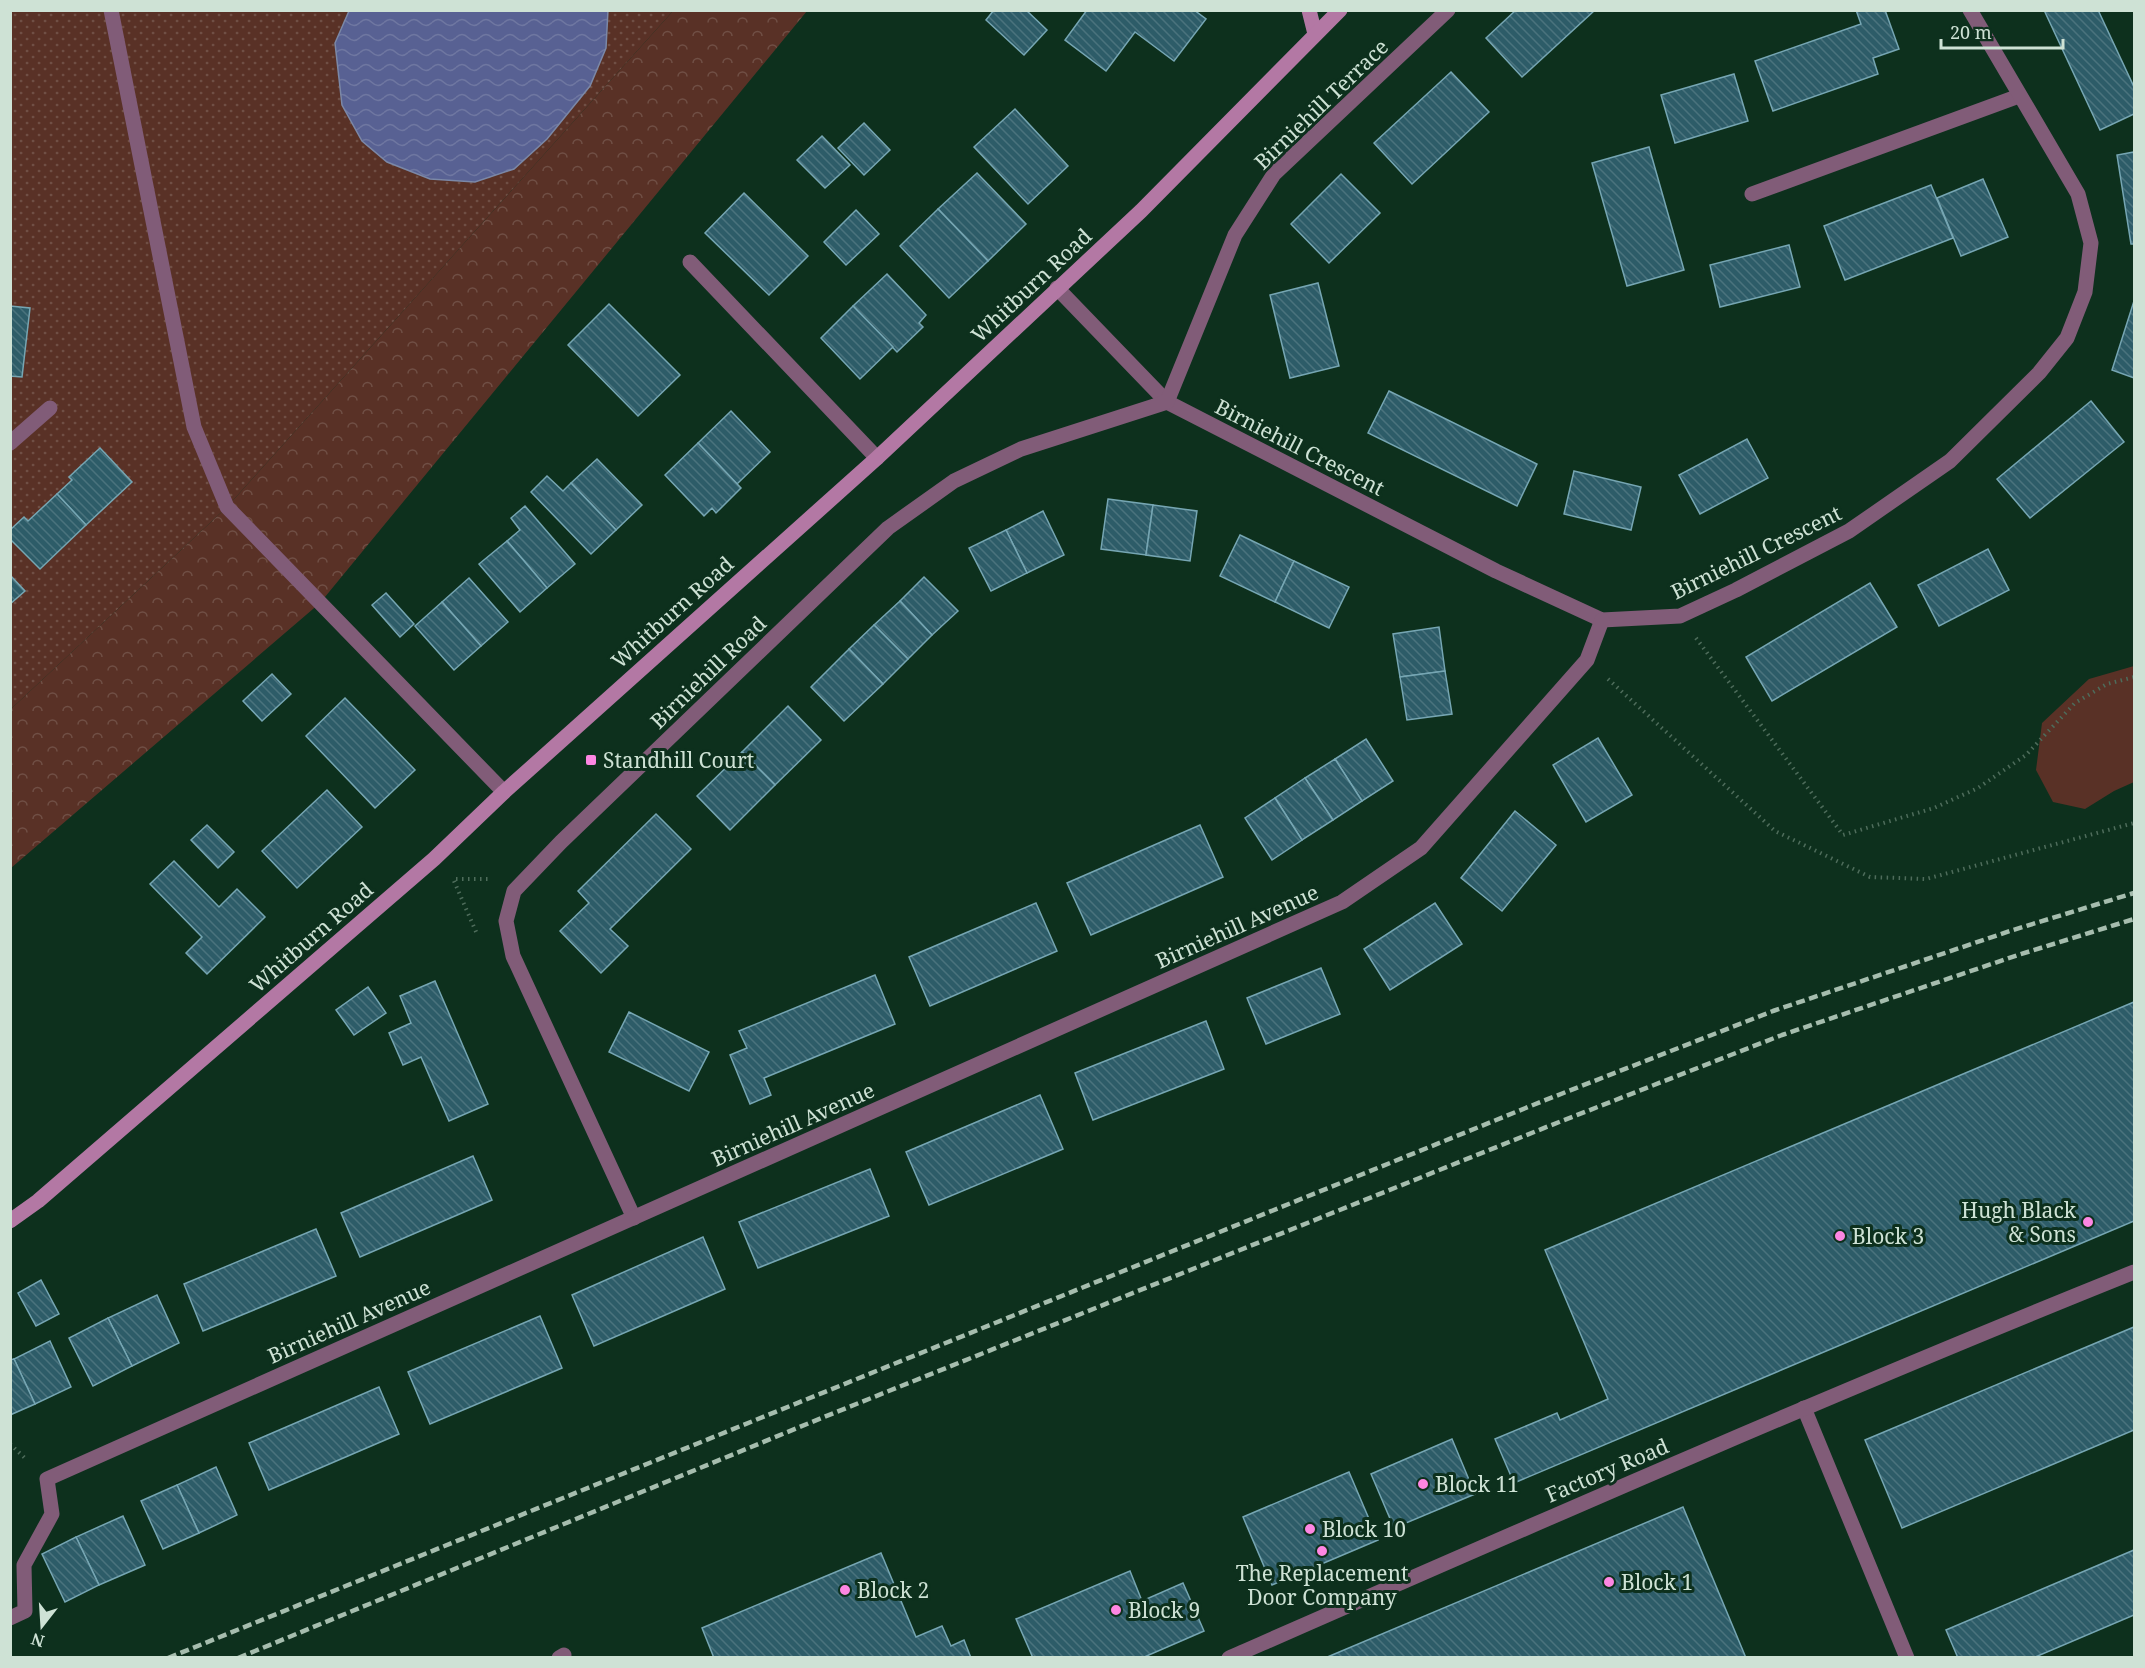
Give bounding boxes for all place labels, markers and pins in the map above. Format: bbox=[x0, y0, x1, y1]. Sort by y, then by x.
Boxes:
place label: Standhill Court bbox=[603, 746, 754, 774]
marker: Standhill Court bbox=[584, 753, 598, 767]
place label: Hugh Black & Sons bbox=[1961, 1196, 2077, 1248]
marker: Hugh Black & Sons bbox=[2081, 1215, 2095, 1229]
place label: Block 3 bbox=[1852, 1222, 1924, 1250]
marker: Block 3 bbox=[1833, 1229, 1847, 1243]
place label: Block 11 bbox=[1435, 1470, 1519, 1498]
marker: Block 11 bbox=[1416, 1477, 1430, 1491]
place label: Block 10 bbox=[1322, 1515, 1406, 1543]
marker: Block 10 bbox=[1303, 1522, 1317, 1536]
marker: The Replacement Door Company bbox=[1315, 1544, 1329, 1558]
place label: The Replacement Door Company bbox=[1236, 1559, 1408, 1611]
place label: Block 1 bbox=[1621, 1568, 1693, 1596]
marker: Block 1 bbox=[1602, 1575, 1616, 1589]
place label: Block 2 bbox=[857, 1576, 929, 1604]
marker: Block 2 bbox=[838, 1583, 852, 1597]
place label: Block 9 bbox=[1128, 1596, 1200, 1624]
marker: Block 9 bbox=[1109, 1603, 1123, 1617]

